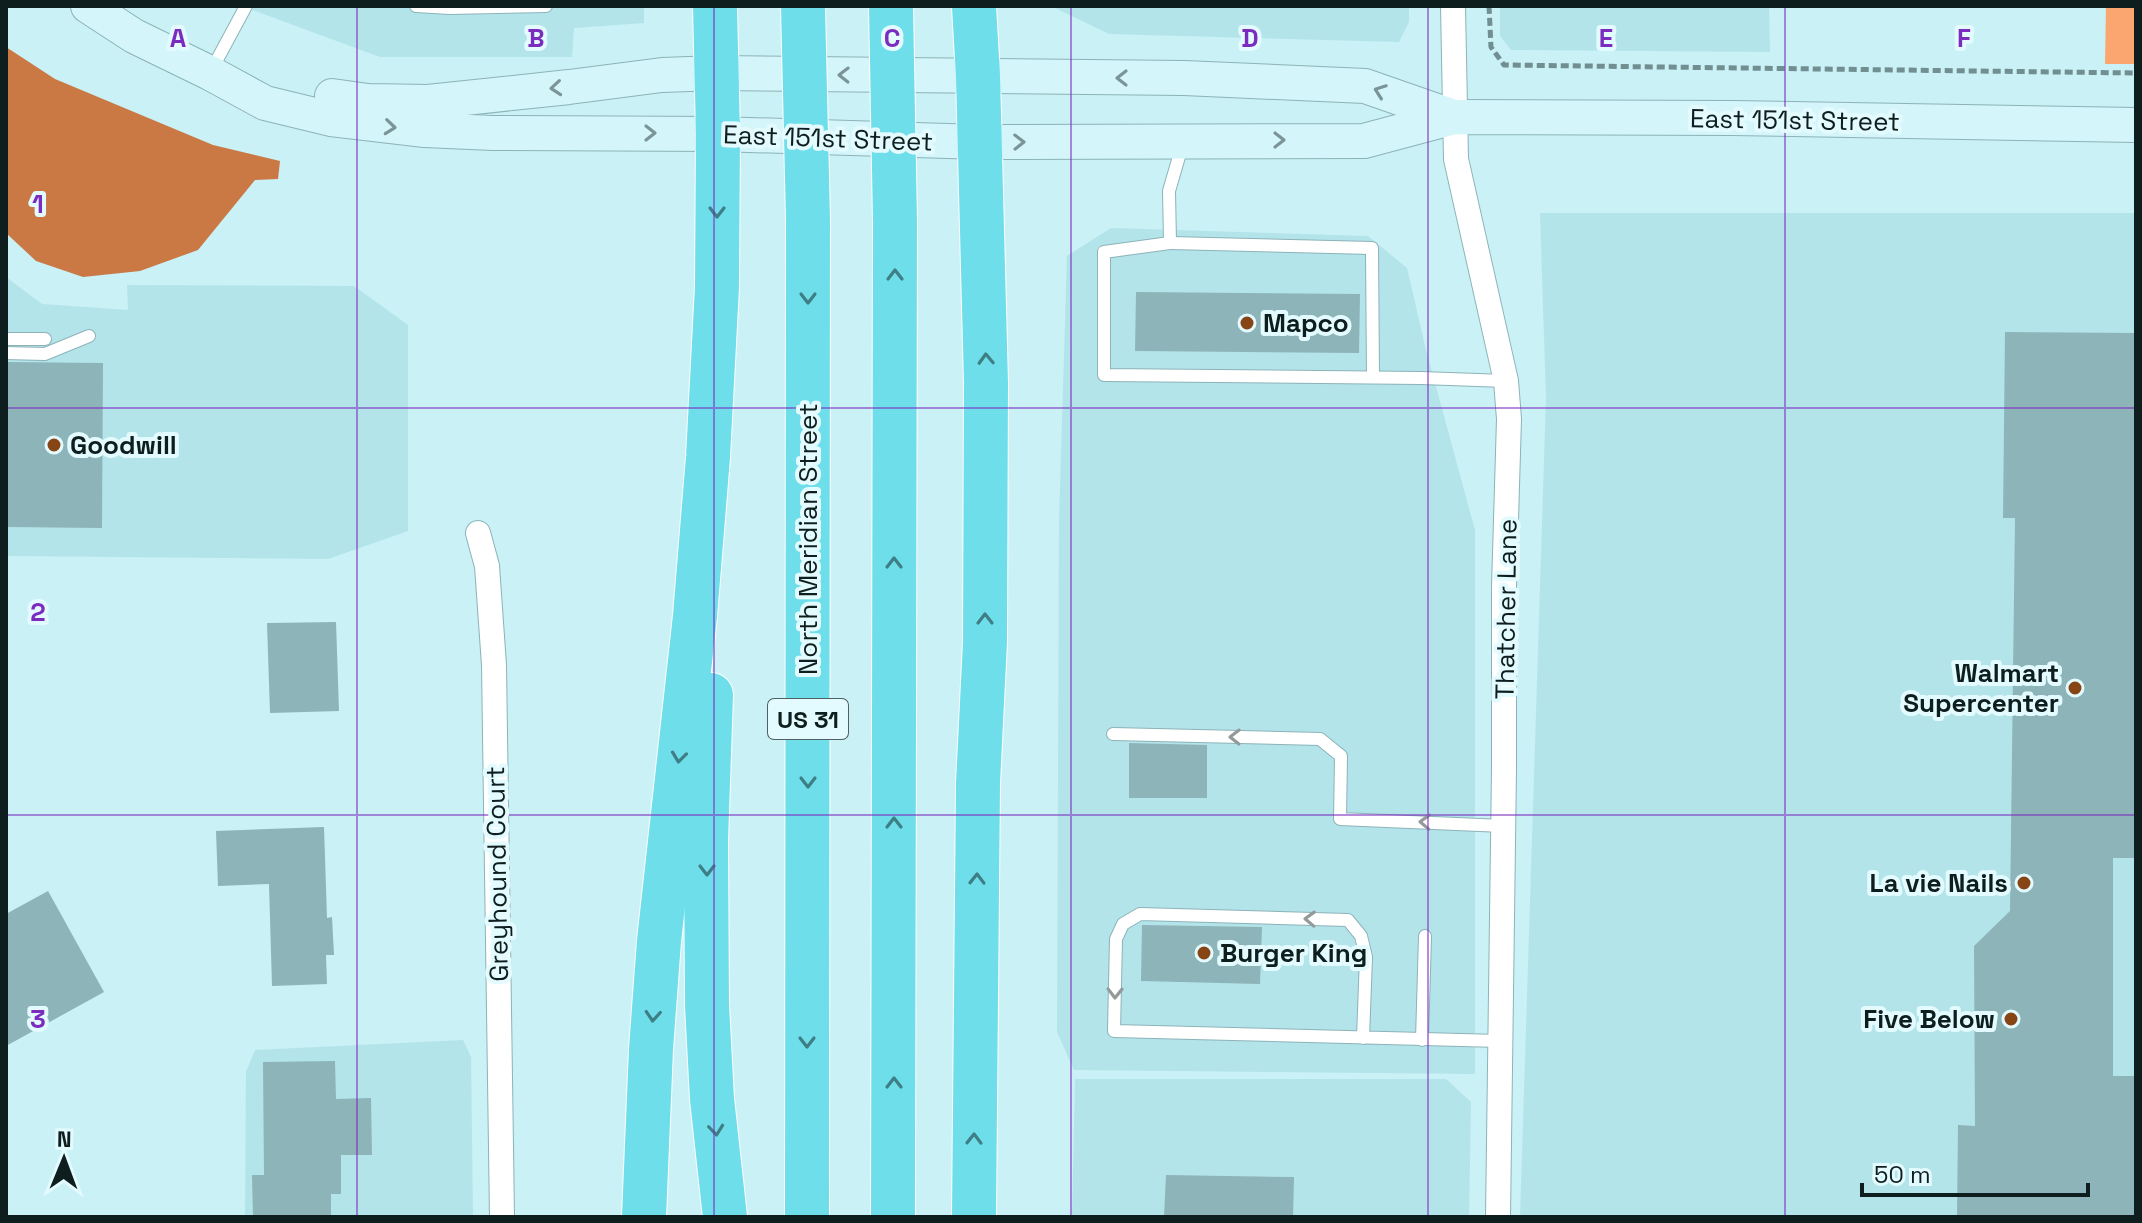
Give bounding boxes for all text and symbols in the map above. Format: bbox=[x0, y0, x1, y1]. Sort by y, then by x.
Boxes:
text: A bbox=[170, 21, 187, 55]
text: B bbox=[527, 21, 545, 55]
text: C bbox=[884, 21, 900, 55]
text: D bbox=[1241, 21, 1259, 55]
text: E bbox=[1599, 21, 1613, 55]
text: F bbox=[1957, 21, 1971, 55]
one-way arrow bbox=[837, 66, 850, 84]
one-way arrow bbox=[1115, 69, 1128, 87]
one-way arrow bbox=[549, 79, 562, 96]
one-way arrow bbox=[1374, 84, 1388, 101]
street label: East 151st Street bbox=[1690, 101, 1900, 139]
street label: East 151st Street bbox=[722, 117, 934, 159]
one-way arrow bbox=[384, 118, 397, 135]
one-way arrow bbox=[644, 124, 657, 142]
one-way arrow bbox=[1273, 131, 1286, 149]
one-way arrow bbox=[1013, 133, 1026, 151]
text: 1 bbox=[32, 187, 44, 221]
one-way arrow bbox=[708, 206, 726, 219]
one-way arrow bbox=[886, 268, 904, 281]
one-way arrow bbox=[799, 292, 817, 305]
place label: Mapco bbox=[1263, 306, 1349, 340]
marker: Mapco bbox=[1238, 314, 1256, 332]
one-way arrow bbox=[977, 352, 994, 365]
street label: North Meridian Street bbox=[791, 403, 825, 675]
place label: Goodwill bbox=[70, 428, 177, 462]
marker: Goodwill bbox=[45, 436, 63, 454]
street label: Thatcher Lane bbox=[1487, 518, 1525, 700]
one-way arrow bbox=[885, 556, 903, 569]
text: 2 bbox=[30, 595, 46, 629]
one-way arrow bbox=[976, 612, 994, 625]
place label: Walmart Supercenter bbox=[1903, 656, 2059, 720]
marker: Walmart Supercenter bbox=[2066, 679, 2084, 697]
road number: US 31 bbox=[768, 699, 848, 739]
one-way arrow bbox=[1228, 729, 1241, 746]
one-way arrow bbox=[671, 750, 688, 764]
street label: Greyhound Court bbox=[478, 766, 516, 982]
one-way arrow bbox=[799, 776, 817, 789]
one-way arrow bbox=[1418, 814, 1431, 831]
one-way arrow bbox=[885, 816, 903, 829]
one-way arrow bbox=[698, 864, 716, 877]
place label: La vie Nails bbox=[1870, 866, 2008, 900]
one-way arrow bbox=[968, 872, 986, 885]
marker: La vie Nails bbox=[2015, 874, 2033, 892]
one-way arrow bbox=[1303, 910, 1315, 927]
place label: Burger King bbox=[1220, 936, 1367, 970]
marker: Burger King bbox=[1195, 944, 1213, 962]
one-way arrow bbox=[1106, 987, 1124, 1000]
text: 3 bbox=[30, 1002, 46, 1036]
place label: Five Below bbox=[1863, 1002, 1995, 1036]
one-way arrow bbox=[645, 1010, 662, 1023]
marker: Five Below bbox=[2002, 1010, 2020, 1028]
one-way arrow bbox=[798, 1036, 816, 1049]
one-way arrow bbox=[885, 1076, 903, 1089]
north arrow bbox=[24, 1119, 104, 1199]
one-way arrow bbox=[707, 1124, 724, 1137]
text: N bbox=[57, 1125, 72, 1153]
one-way arrow bbox=[966, 1132, 983, 1145]
scale bar bbox=[1862, 1147, 2088, 1197]
text: 50 m bbox=[1874, 1159, 1931, 1190]

